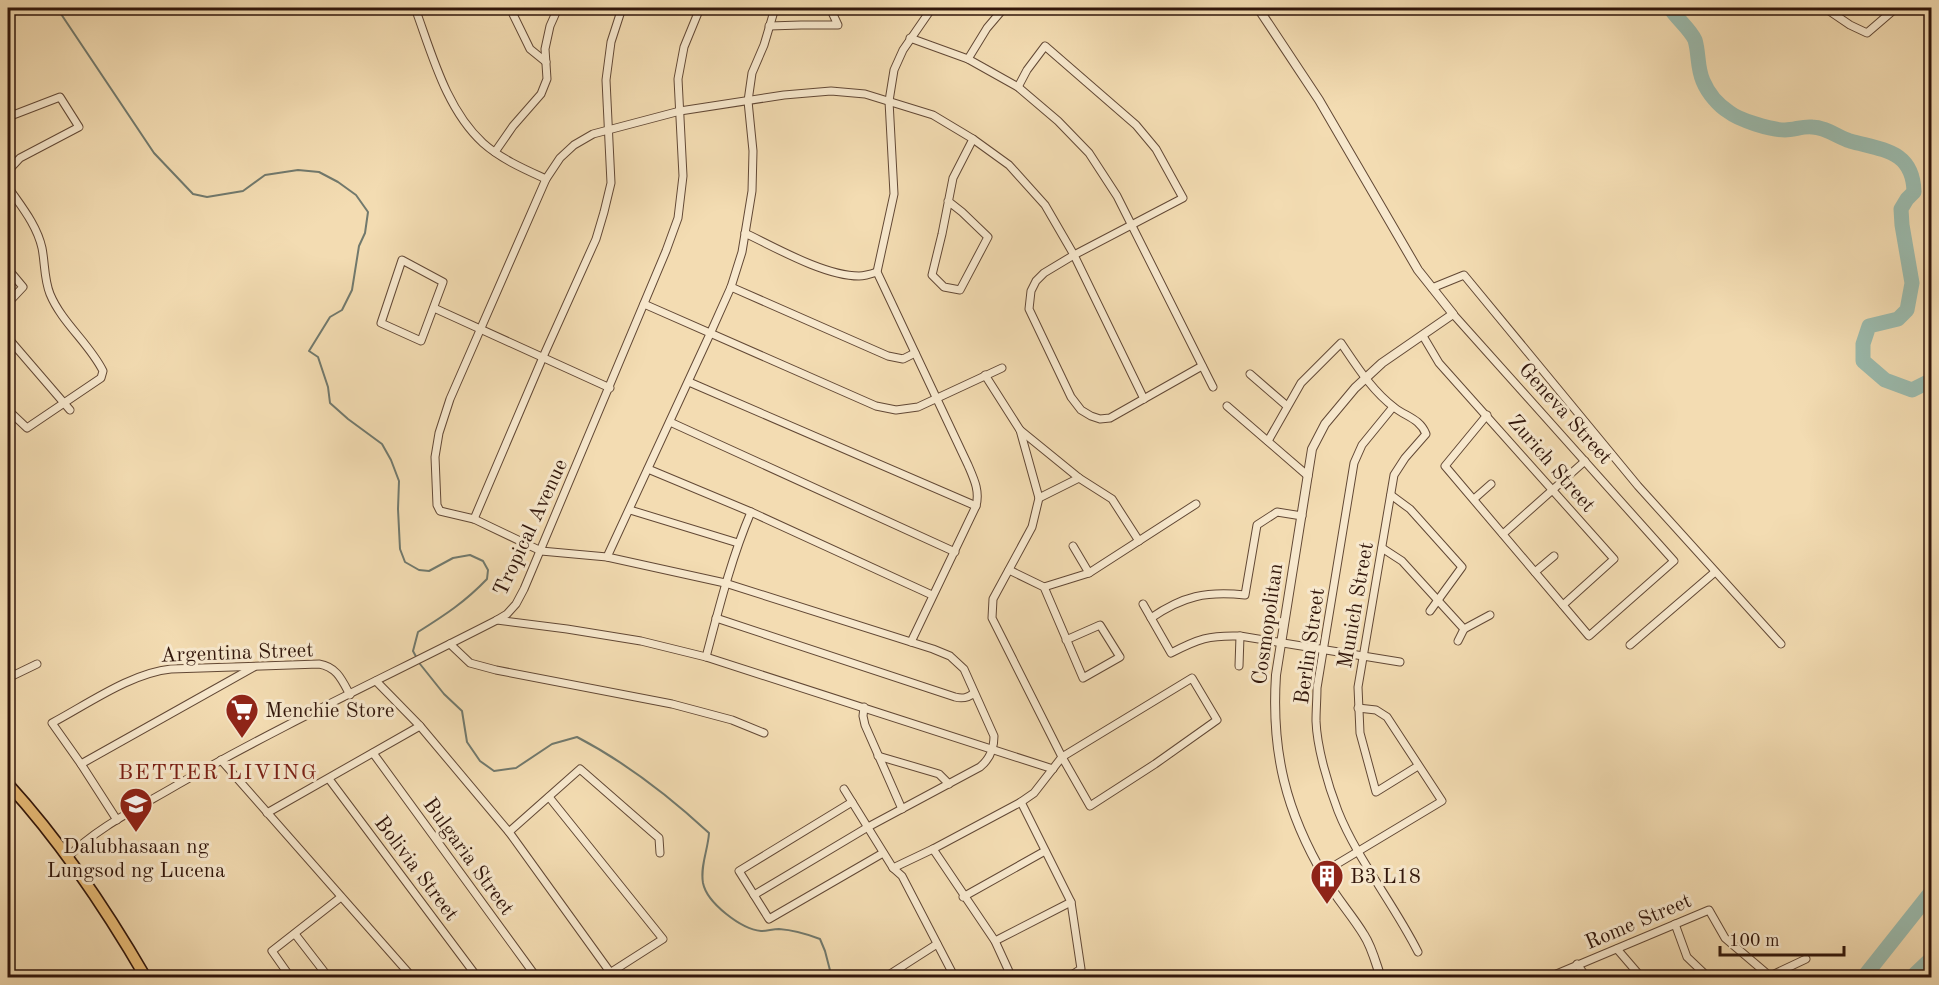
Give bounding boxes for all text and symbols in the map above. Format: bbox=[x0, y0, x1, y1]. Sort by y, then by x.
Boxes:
street label: Geneva Street bbox=[1514, 359, 1616, 469]
street label: Zurich Street bbox=[1503, 411, 1599, 517]
street label: Tropical Avenue bbox=[490, 456, 572, 599]
street label: Munich Street bbox=[1335, 540, 1378, 670]
street label: Cosmopolitan bbox=[1250, 562, 1287, 686]
street label: Berlin Street bbox=[1292, 587, 1329, 706]
street label: Argentina Street bbox=[160, 640, 314, 667]
supermarket icon: Menchie Store bbox=[224, 692, 260, 739]
place label: Menchie Store bbox=[265, 701, 394, 722]
district label: BETTER LIVING bbox=[118, 762, 318, 784]
school or university icon: Dalubhasaan ng Lungsod ng Lucena bbox=[118, 786, 154, 833]
street label: Bulgaria Street bbox=[418, 794, 517, 919]
street label: Bolivia Street bbox=[370, 813, 462, 925]
place label: Dalubhasaan ng Lungsod ng Lucena bbox=[47, 837, 225, 882]
building icon: B3 L18 bbox=[1309, 858, 1345, 905]
place label: B3 L18 bbox=[1350, 867, 1421, 888]
street label: Rome Street bbox=[1582, 891, 1695, 954]
scale bar bbox=[1720, 919, 1844, 957]
text: 100 m bbox=[1729, 932, 1780, 950]

